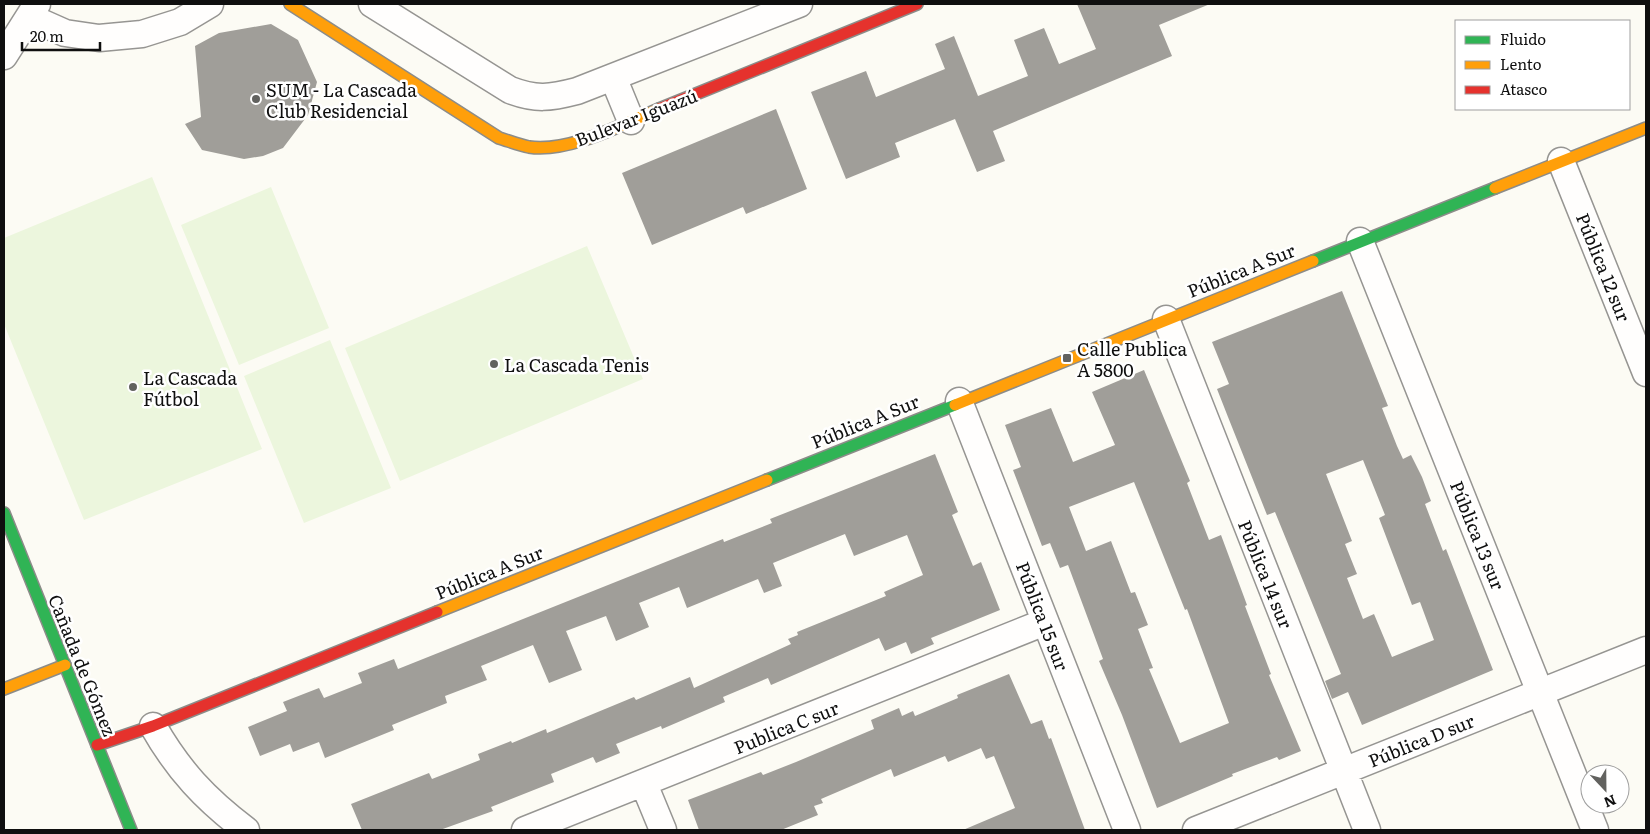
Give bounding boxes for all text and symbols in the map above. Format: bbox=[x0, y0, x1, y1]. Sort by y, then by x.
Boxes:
scale bar bbox=[22, 20, 100, 52]
legend bbox=[1455, 20, 1630, 110]
text: 20 m bbox=[30, 24, 64, 47]
text: Fluido bbox=[1500, 27, 1546, 50]
text: Lento bbox=[1500, 52, 1542, 75]
place label: SUM - La Cascada Club Residencial bbox=[266, 76, 417, 124]
text: Atasco bbox=[1500, 77, 1547, 100]
street label: Bulevar Iguazú bbox=[571, 81, 701, 153]
marker: SUM - La Cascada Club Residencial bbox=[250, 93, 262, 105]
street label: Pública 12 sur bbox=[1570, 209, 1638, 326]
street label: Pública A Sur bbox=[1183, 236, 1299, 304]
place label: Calle Publica A 5800 bbox=[1077, 335, 1187, 383]
place label: La Cascada Tenis bbox=[504, 351, 649, 378]
marker: Calle Publica A 5800 bbox=[1061, 352, 1073, 364]
marker: La Cascada Tenis bbox=[488, 358, 500, 370]
place label: La Cascada Fútbol bbox=[143, 364, 237, 412]
marker: La Cascada Fútbol bbox=[127, 381, 139, 393]
street label: Pública A Sur bbox=[807, 387, 923, 455]
street label: Pública 13 sur bbox=[1444, 476, 1512, 594]
street label: Pública 14 sur bbox=[1232, 516, 1300, 633]
street label: Pública A Sur bbox=[431, 538, 547, 606]
street label: Pública 15 sur bbox=[1010, 558, 1076, 675]
street label: Cañada de Gómez bbox=[42, 590, 124, 740]
street label: Publica C sur bbox=[729, 694, 843, 760]
street label: Pública D sur bbox=[1364, 706, 1479, 774]
north arrow bbox=[1580, 764, 1630, 814]
text: N bbox=[1601, 791, 1619, 814]

